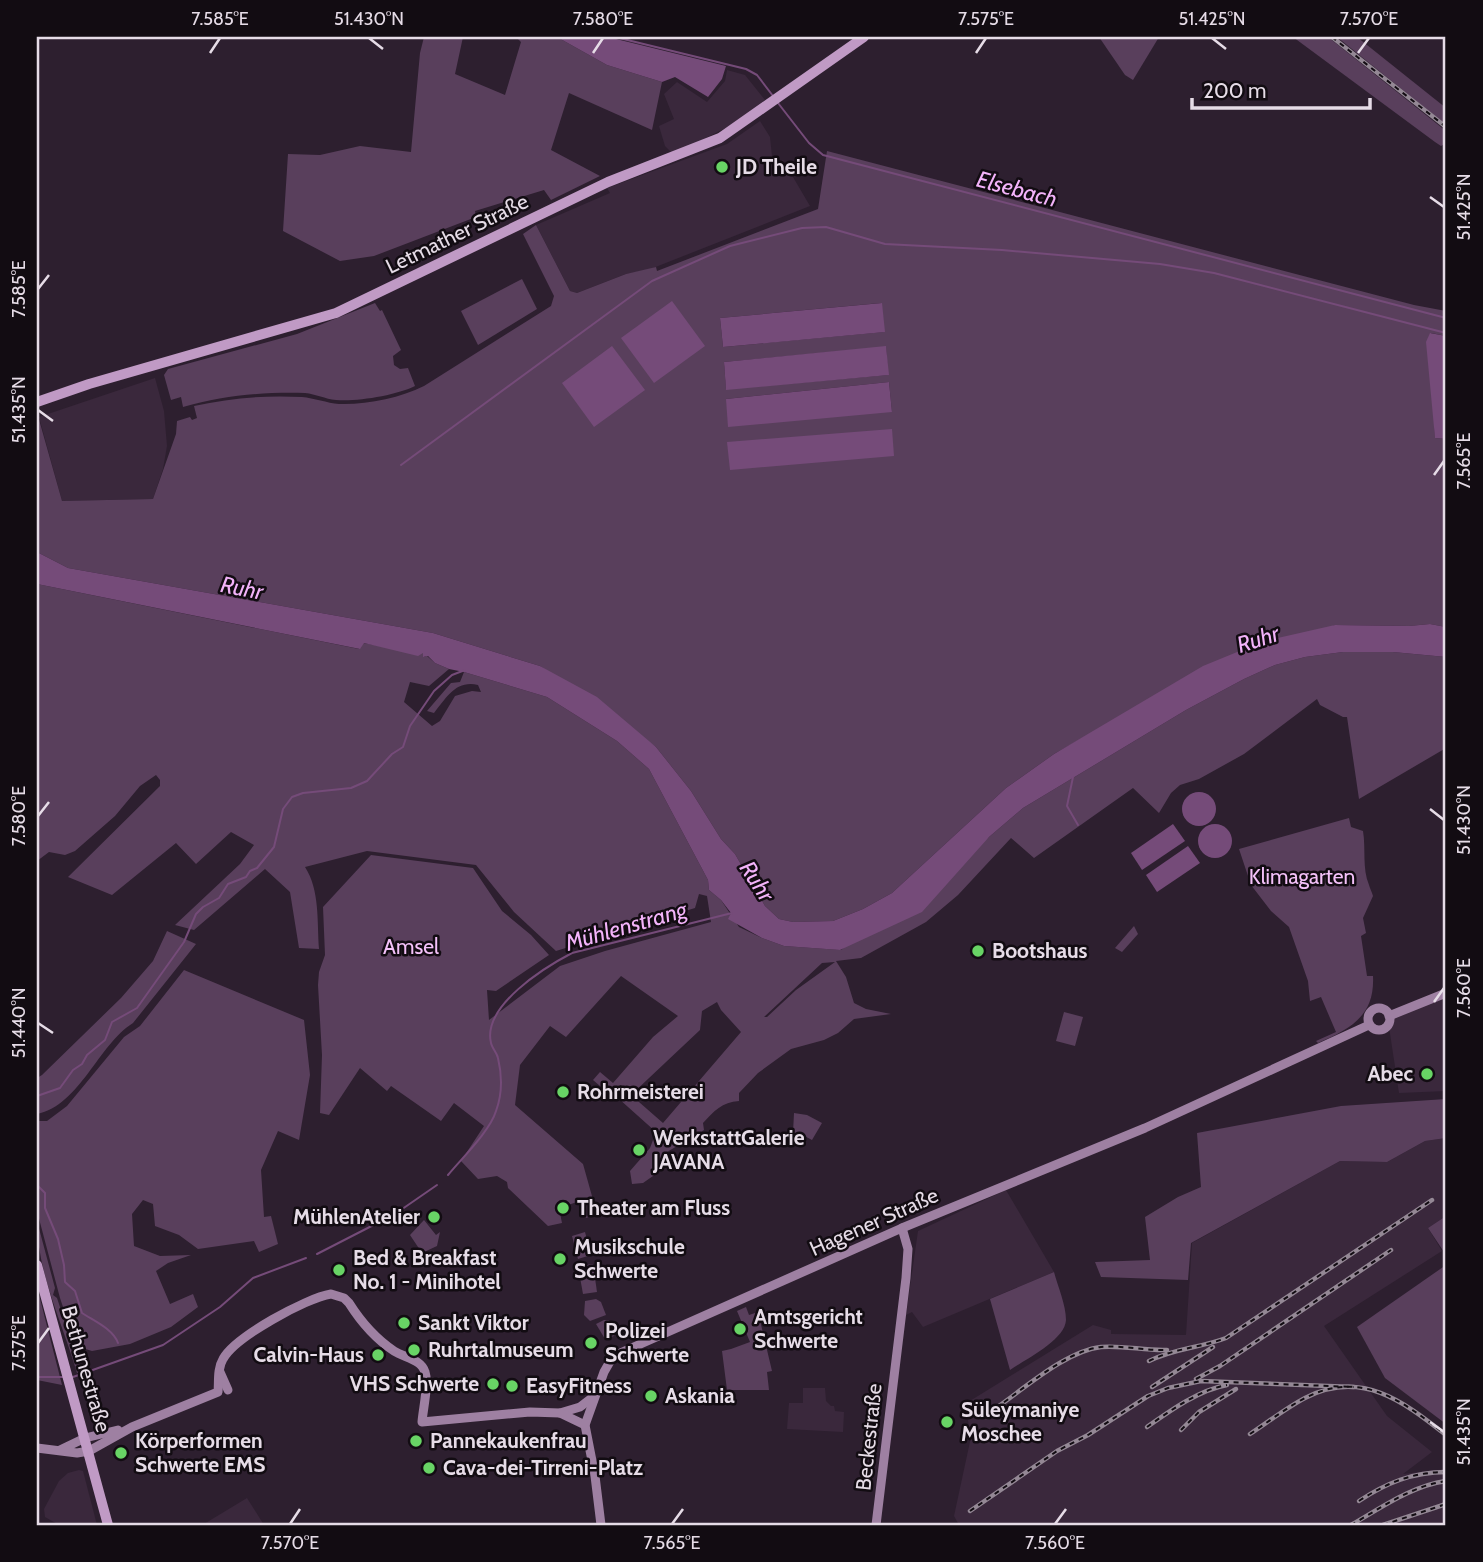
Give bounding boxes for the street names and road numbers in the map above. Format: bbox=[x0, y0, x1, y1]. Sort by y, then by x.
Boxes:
street label: Letmather Straße bbox=[381, 188, 532, 279]
street label: Hagener Straße bbox=[806, 1182, 942, 1261]
street label: Bethunestraße bbox=[56, 1303, 117, 1435]
street label: Beckestraße bbox=[850, 1382, 887, 1492]

